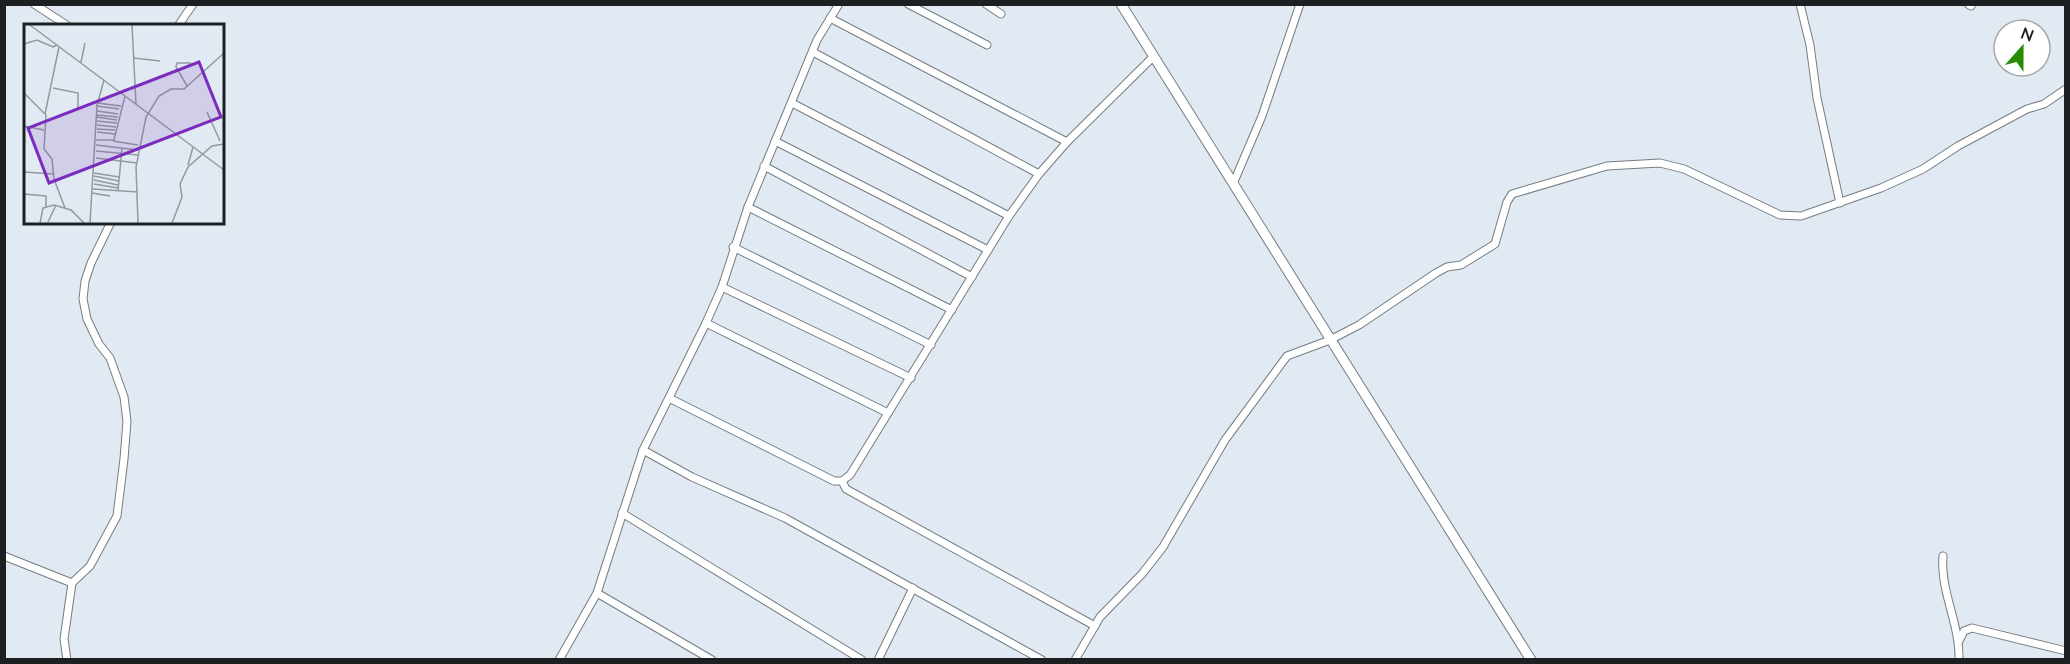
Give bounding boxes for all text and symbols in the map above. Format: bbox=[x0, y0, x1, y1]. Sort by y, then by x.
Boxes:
north arrow bbox=[1992, 18, 2052, 78]
text: N bbox=[2018, 22, 2037, 45]
inset map bbox=[24, 24, 224, 224]

